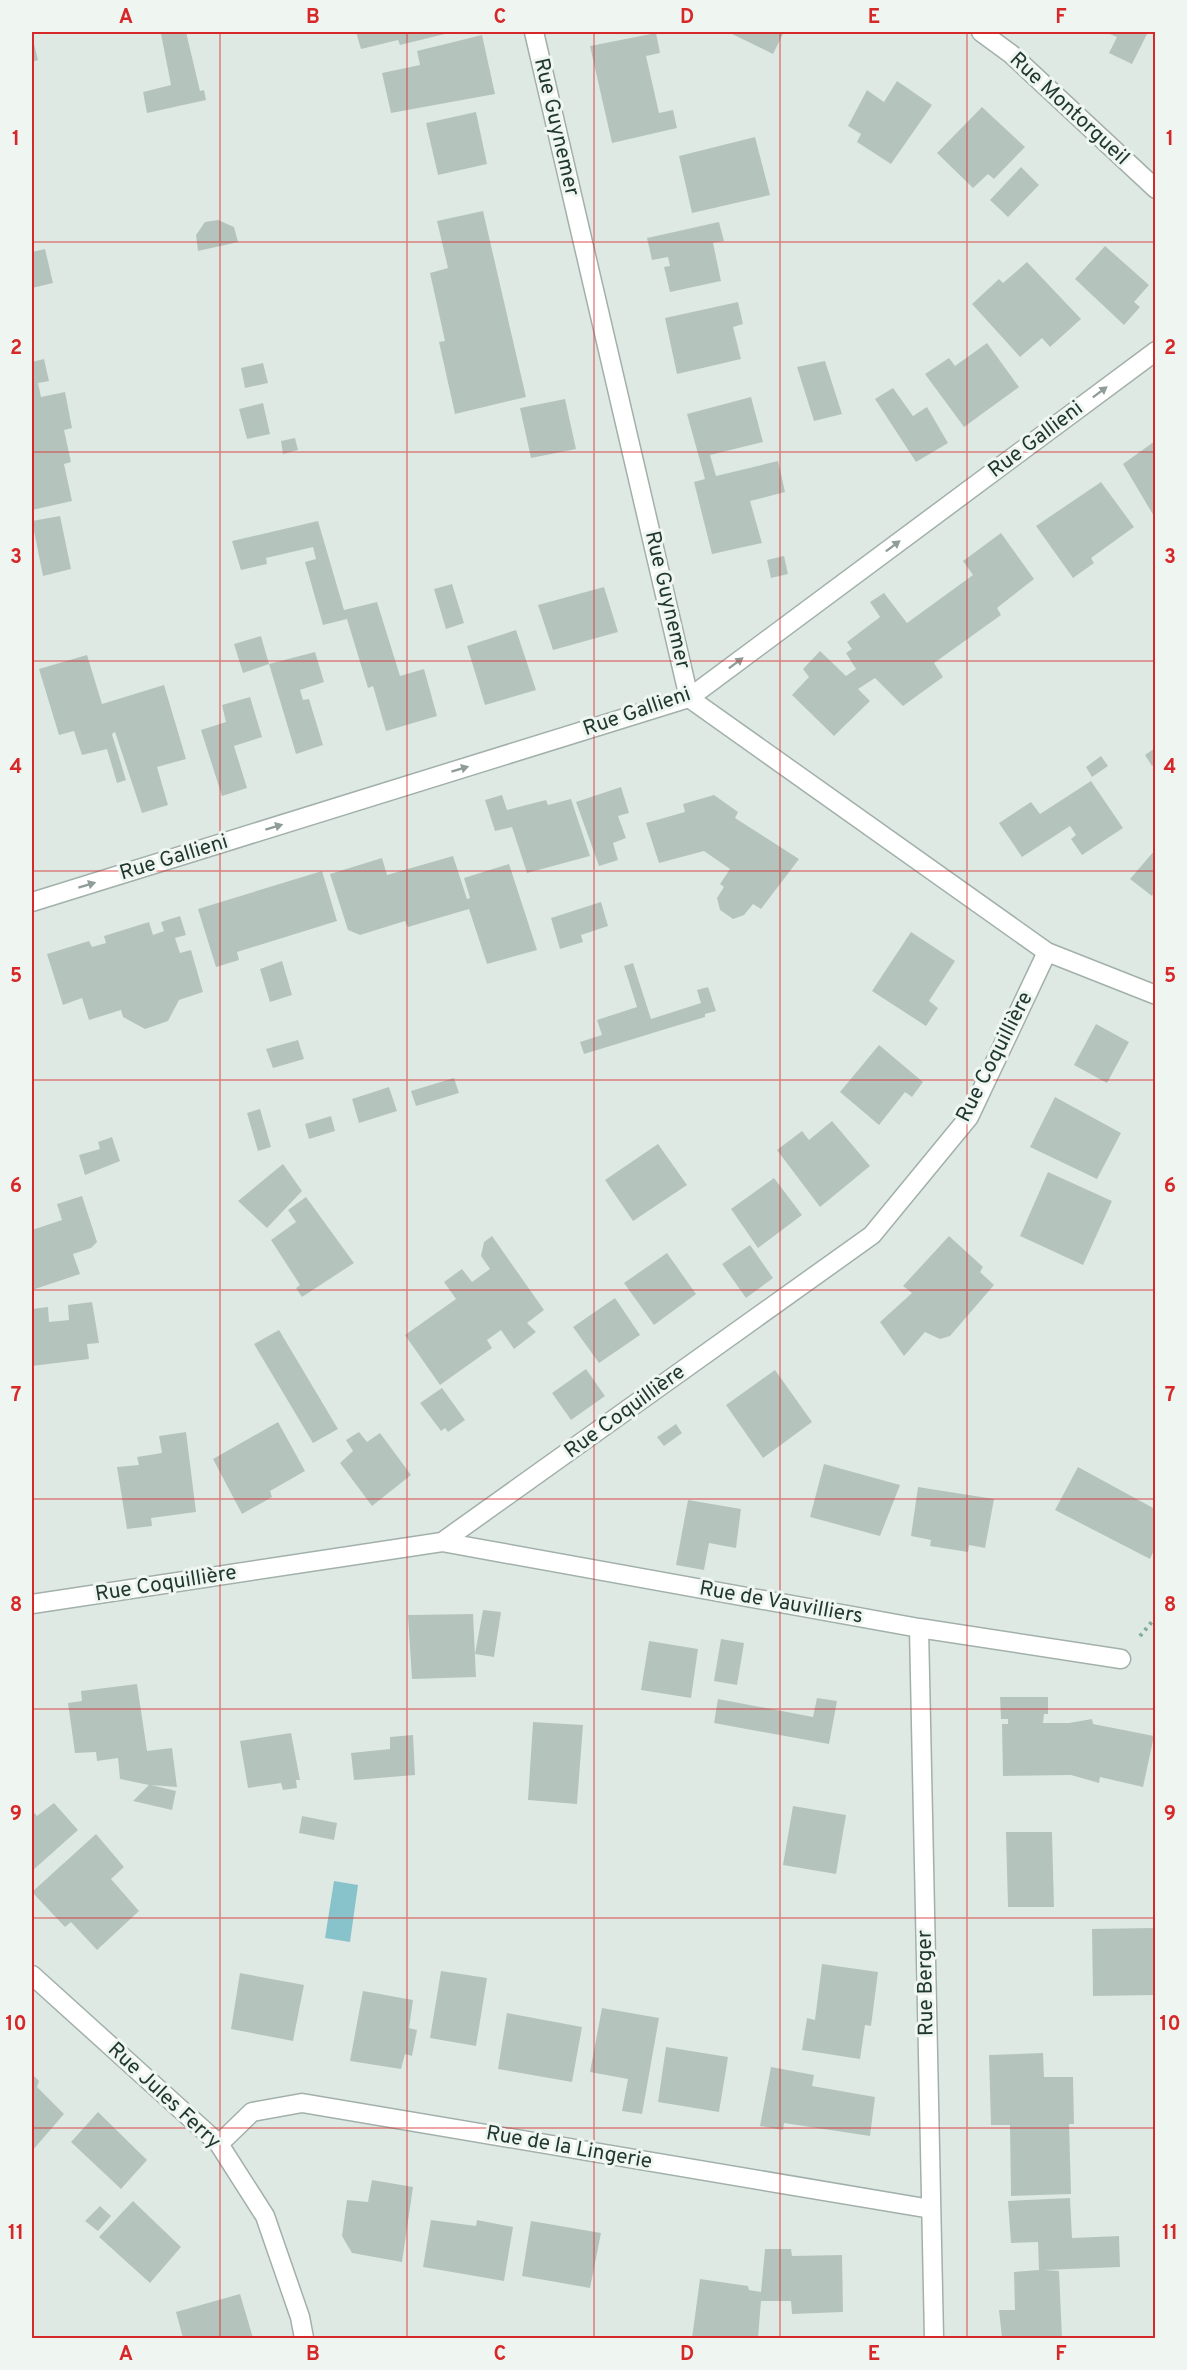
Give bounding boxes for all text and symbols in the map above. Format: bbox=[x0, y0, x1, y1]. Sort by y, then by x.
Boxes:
text: A bbox=[119, 5, 133, 31]
text: B bbox=[306, 5, 320, 31]
text: C bbox=[494, 5, 506, 31]
text: D bbox=[680, 5, 694, 31]
text: E bbox=[868, 5, 880, 31]
text: F bbox=[1055, 5, 1067, 31]
street label: Rue Montorgueil bbox=[1003, 47, 1135, 171]
street label: Rue Guynemer bbox=[527, 55, 585, 199]
text: 1 bbox=[12, 127, 20, 153]
text: 1 bbox=[1166, 127, 1174, 153]
text: 2 bbox=[10, 336, 22, 362]
text: 2 bbox=[1164, 336, 1176, 362]
one-way arrow bbox=[1091, 386, 1107, 398]
street label: Rue Gallieni bbox=[983, 395, 1089, 485]
street label: Rue Guynemer bbox=[638, 528, 696, 672]
one-way arrow bbox=[884, 540, 900, 552]
text: 3 bbox=[10, 545, 22, 571]
text: 3 bbox=[1164, 545, 1176, 571]
one-way arrow bbox=[729, 657, 744, 669]
street label: Rue Gallieni bbox=[580, 681, 694, 743]
text: 4 bbox=[10, 755, 22, 781]
text: 4 bbox=[1164, 755, 1176, 781]
one-way arrow bbox=[451, 764, 469, 774]
one-way arrow bbox=[265, 822, 283, 831]
street label: Rue Gallieni bbox=[116, 829, 232, 887]
one-way arrow bbox=[78, 880, 96, 889]
text: 5 bbox=[10, 964, 22, 990]
text: 5 bbox=[1164, 964, 1176, 990]
street label: Rue Coquillière bbox=[951, 987, 1039, 1127]
text: 6 bbox=[10, 1174, 22, 1200]
text: 6 bbox=[1164, 1174, 1176, 1200]
street label: Rue Coquillière bbox=[559, 1359, 691, 1465]
text: 7 bbox=[11, 1383, 21, 1409]
text: 7 bbox=[1165, 1383, 1175, 1409]
street label: Rue Coquillière bbox=[93, 1559, 239, 1609]
street label: Rue de Vauvilliers bbox=[697, 1575, 865, 1631]
text: 8 bbox=[10, 1593, 22, 1619]
text: 8 bbox=[1164, 1593, 1176, 1619]
text: 9 bbox=[10, 1802, 22, 1828]
text: 9 bbox=[1164, 1802, 1176, 1828]
street label: Rue Berger bbox=[912, 1930, 940, 2036]
text: 10 bbox=[5, 2012, 27, 2038]
text: 10 bbox=[1159, 2012, 1181, 2038]
street label: Rue Jules Ferry bbox=[102, 2037, 226, 2155]
street label: Rue de la Lingerie bbox=[484, 2120, 654, 2176]
text: 11 bbox=[8, 2221, 24, 2247]
text: 11 bbox=[1162, 2221, 1178, 2247]
text: A bbox=[119, 2342, 133, 2368]
text: B bbox=[306, 2342, 320, 2368]
text: C bbox=[494, 2342, 506, 2368]
text: D bbox=[680, 2342, 694, 2368]
text: E bbox=[868, 2342, 880, 2368]
text: F bbox=[1055, 2342, 1067, 2368]

